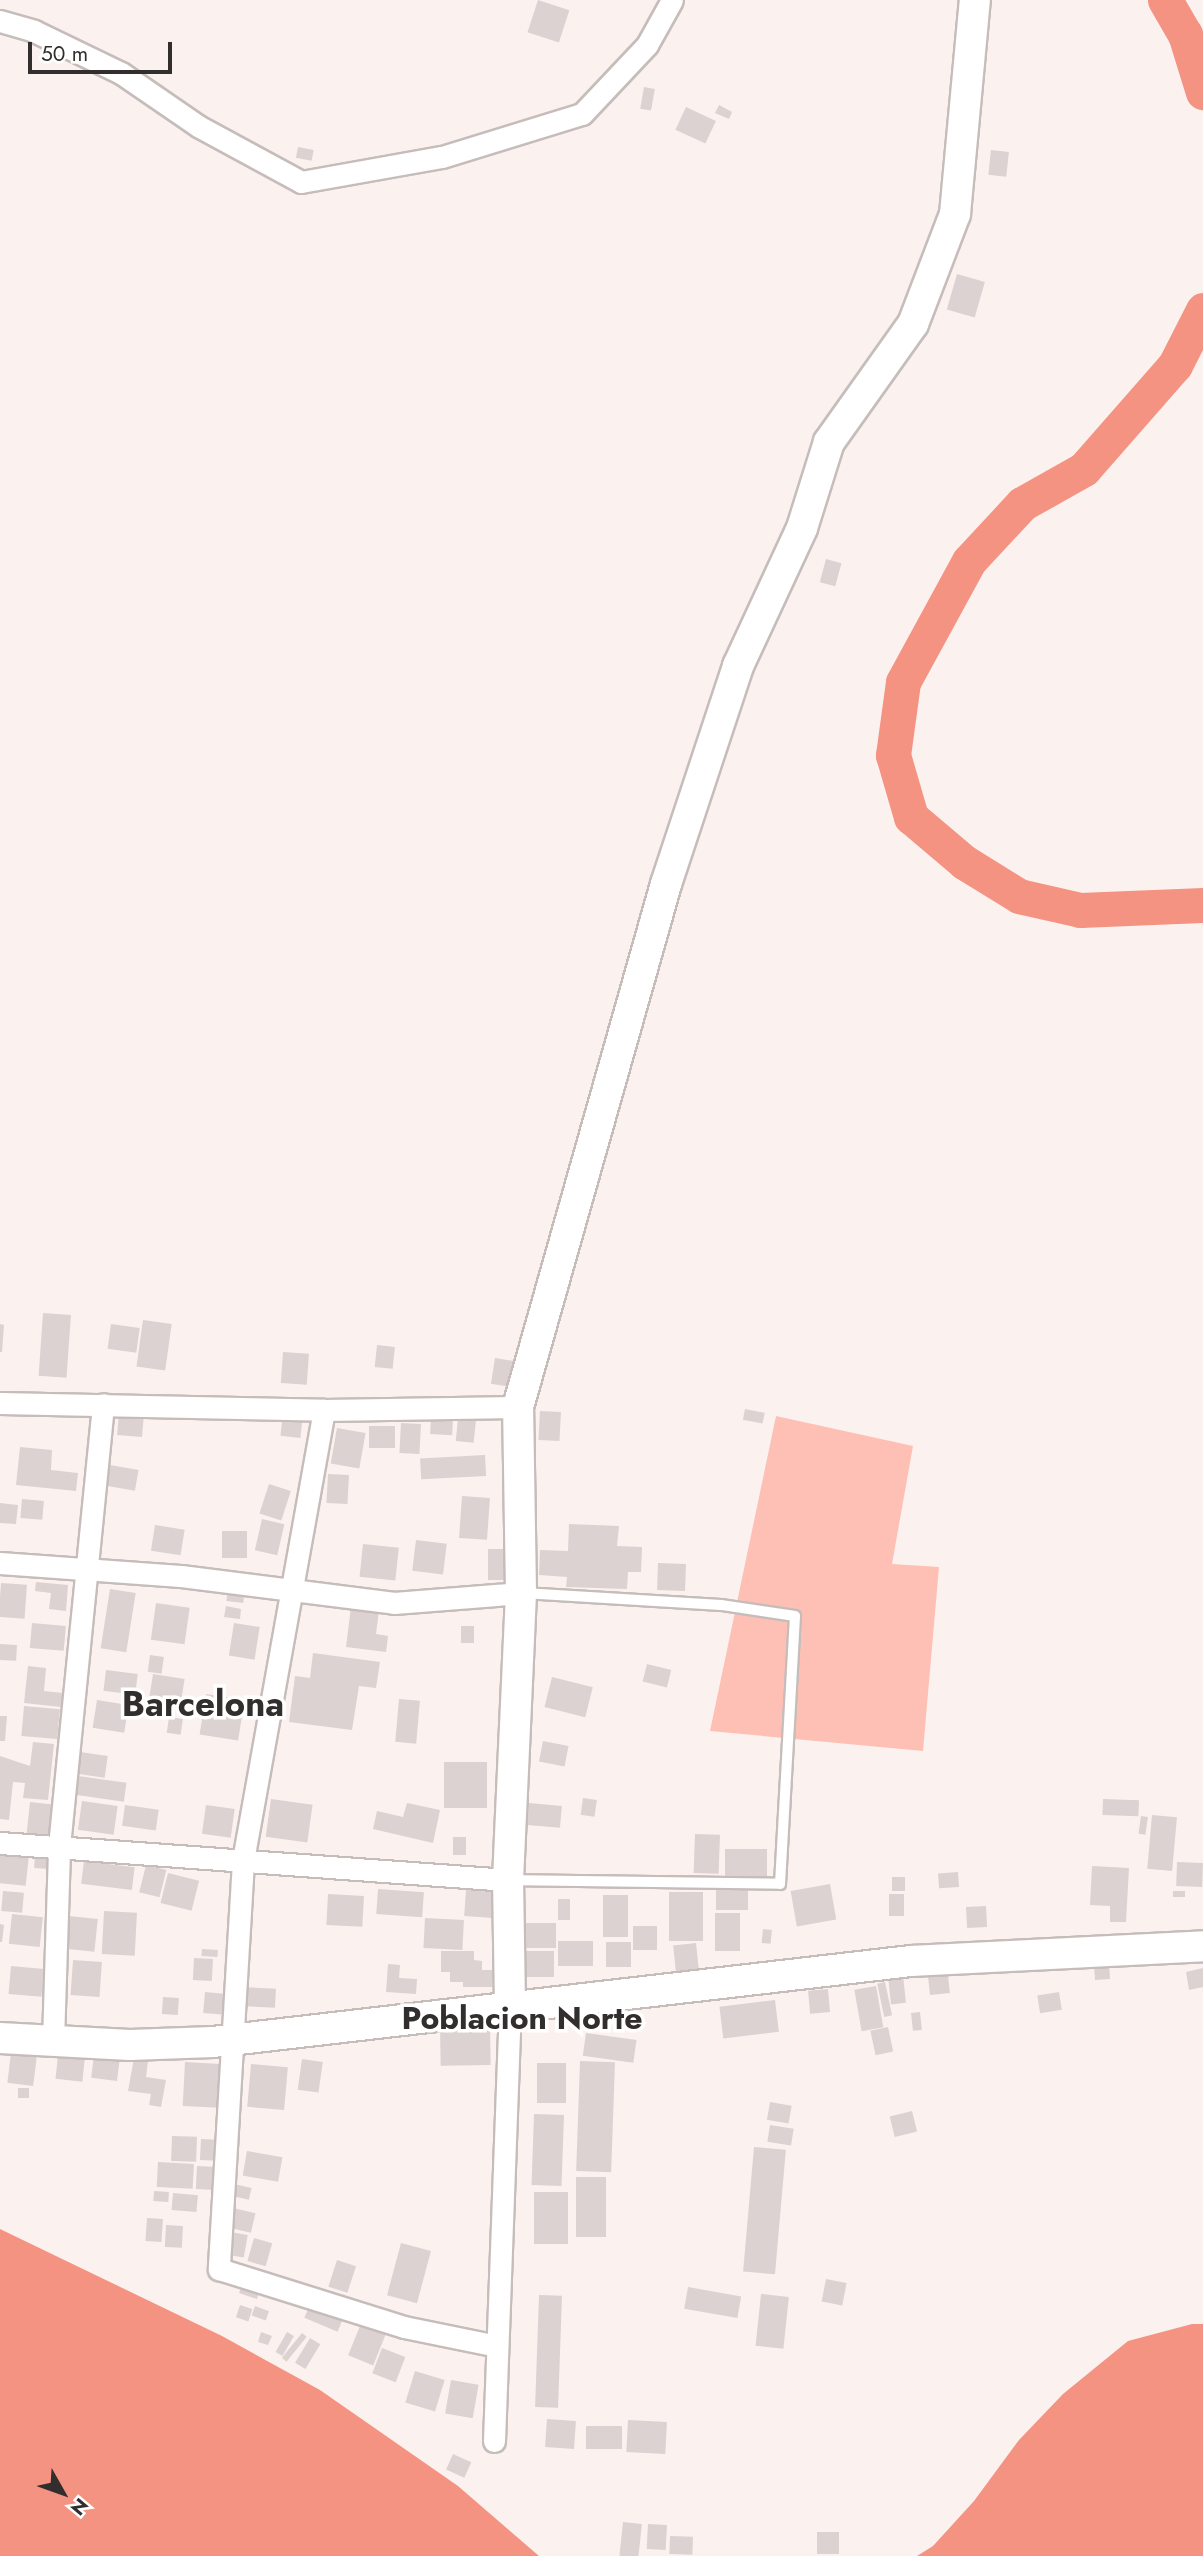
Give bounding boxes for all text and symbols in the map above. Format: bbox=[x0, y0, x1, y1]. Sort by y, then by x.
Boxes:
scale bar bbox=[32, 28, 175, 72]
text: 50 m bbox=[41, 39, 88, 69]
district label: Barcelona bbox=[122, 1683, 284, 1725]
district label: Poblacion Norte bbox=[402, 1999, 642, 2037]
north arrow bbox=[28, 2458, 98, 2528]
text: N bbox=[64, 2492, 95, 2521]

